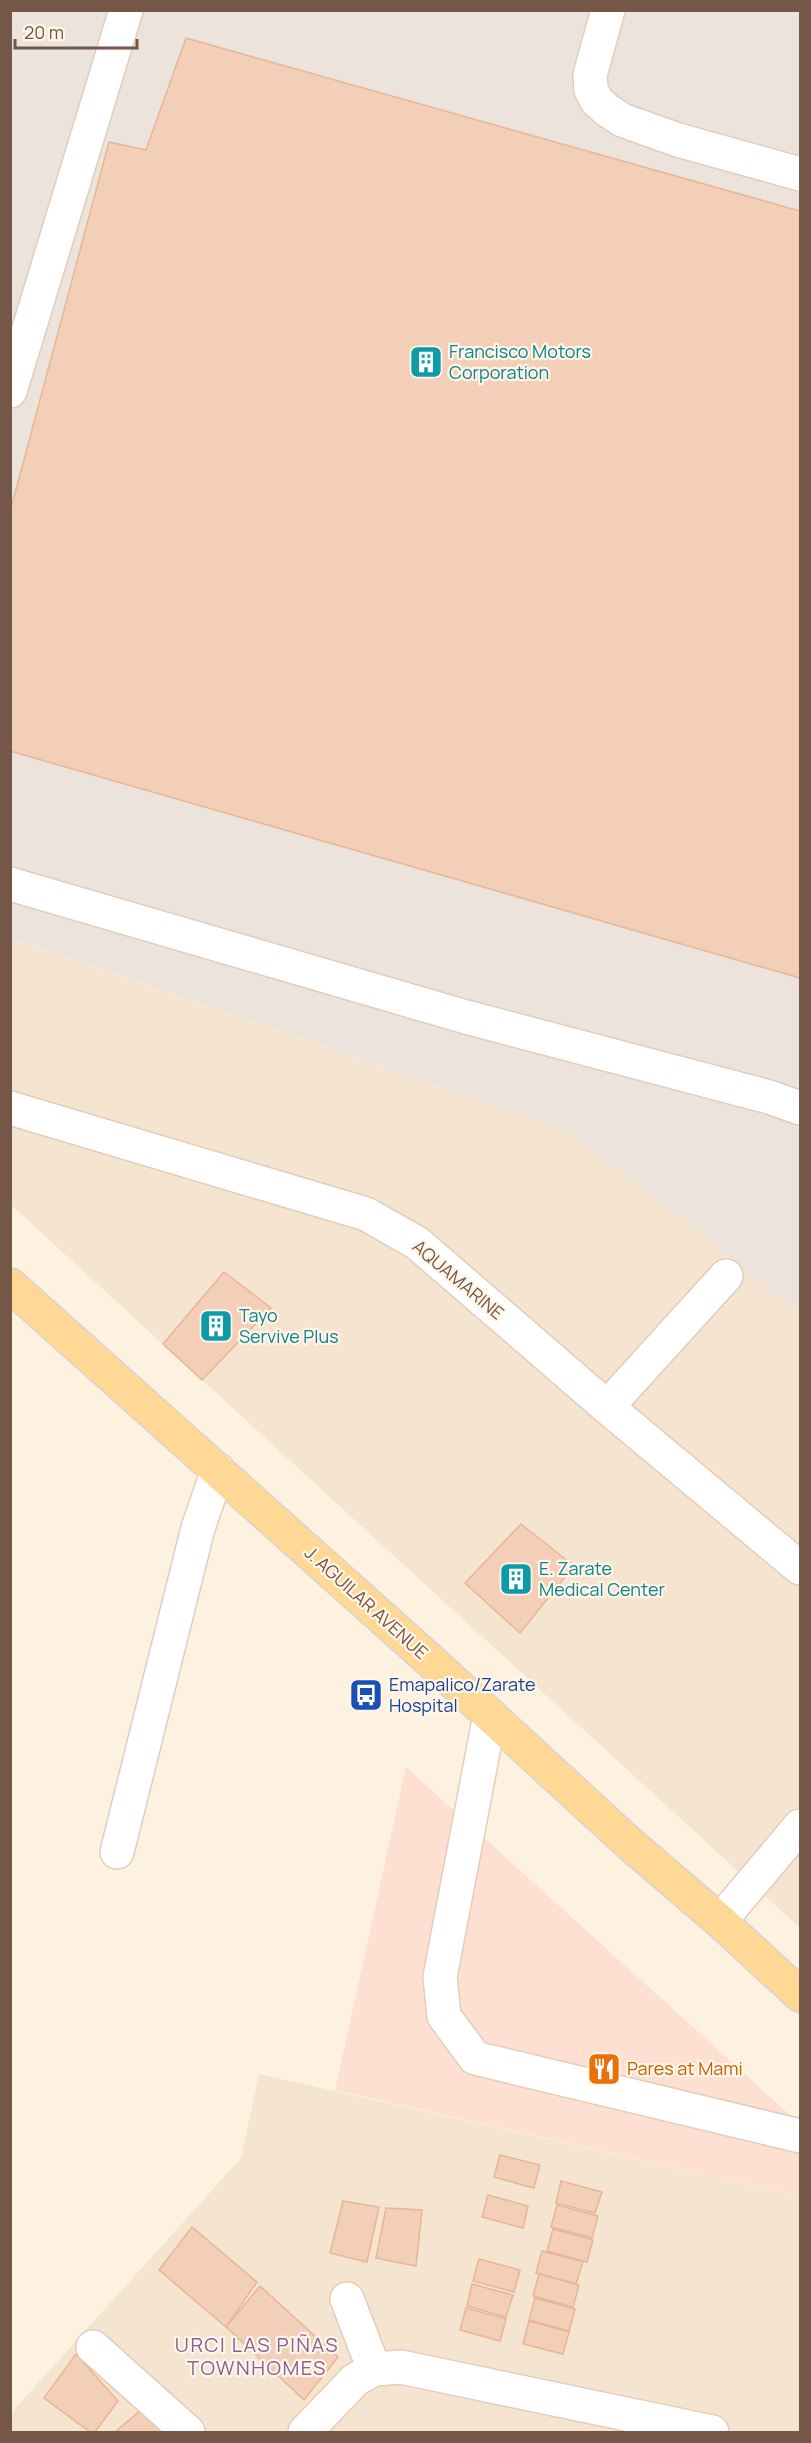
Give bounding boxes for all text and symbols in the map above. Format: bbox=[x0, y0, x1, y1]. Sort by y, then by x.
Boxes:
scale bar bbox=[15, 12, 136, 50]
text: 20 m bbox=[24, 20, 64, 44]
place label: Francisco Motors Corporation bbox=[449, 339, 591, 384]
building icon: Francisco Motors Corporation bbox=[408, 344, 444, 380]
street label: AQUAMARINE bbox=[408, 1234, 509, 1324]
place label: Tayo Servive Plus bbox=[239, 1303, 339, 1348]
building icon: Tayo Servive Plus bbox=[198, 1308, 234, 1344]
street label: J. AGUILAR AVENUE bbox=[300, 1540, 433, 1664]
place label: E. Zarate Medical Center bbox=[539, 1556, 665, 1601]
building icon: E. Zarate Medical Center bbox=[498, 1561, 534, 1597]
place label: Emapalico/Zarate Hospital bbox=[389, 1672, 535, 1717]
bus stop icon: Emapalico/Zarate Hospital bbox=[348, 1677, 384, 1713]
restaurant icon: Pares at Mami bbox=[586, 2051, 622, 2087]
place label: Pares at Mami bbox=[627, 2056, 743, 2080]
district label: URCI LAS PIÑAS TOWNHOMES bbox=[175, 2331, 339, 2381]

